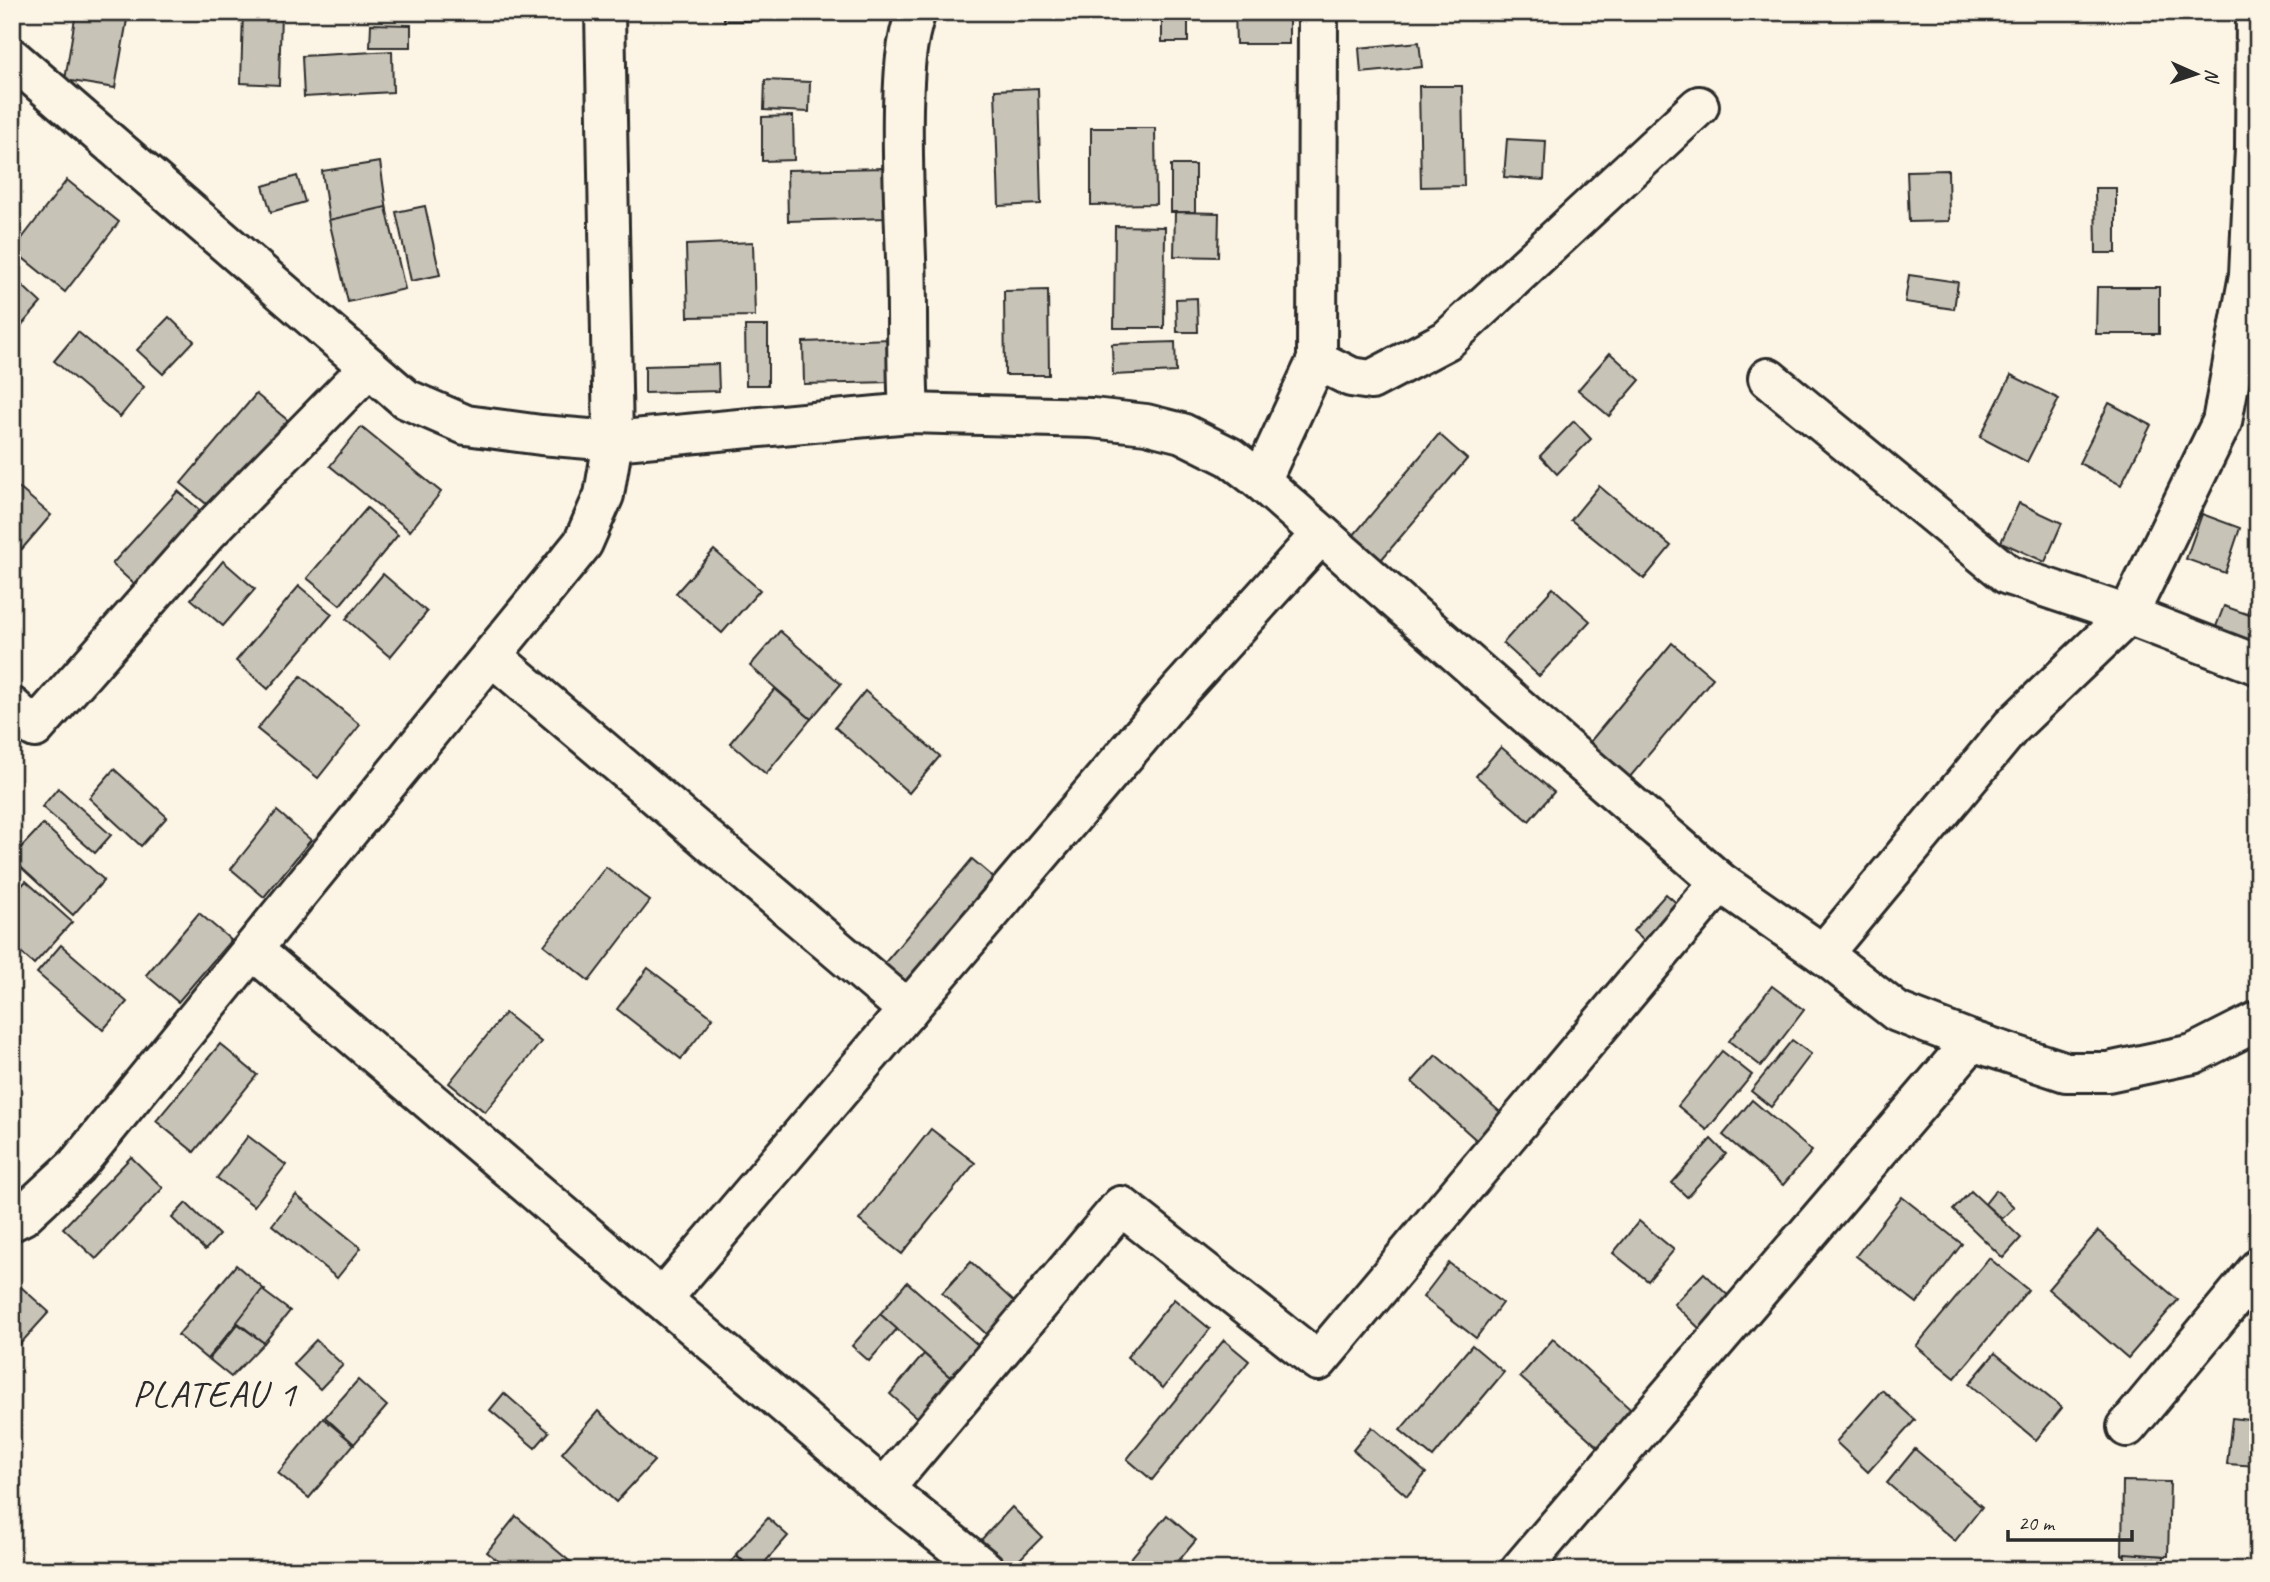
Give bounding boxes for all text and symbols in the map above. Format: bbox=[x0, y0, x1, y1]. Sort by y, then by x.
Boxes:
north arrow bbox=[2162, 38, 2232, 108]
text: N bbox=[2200, 68, 2224, 85]
district label: PLATEAU 1 bbox=[132, 1370, 298, 1417]
scale bar bbox=[2008, 1498, 2132, 1542]
text: 20 m bbox=[2018, 1510, 2056, 1536]

